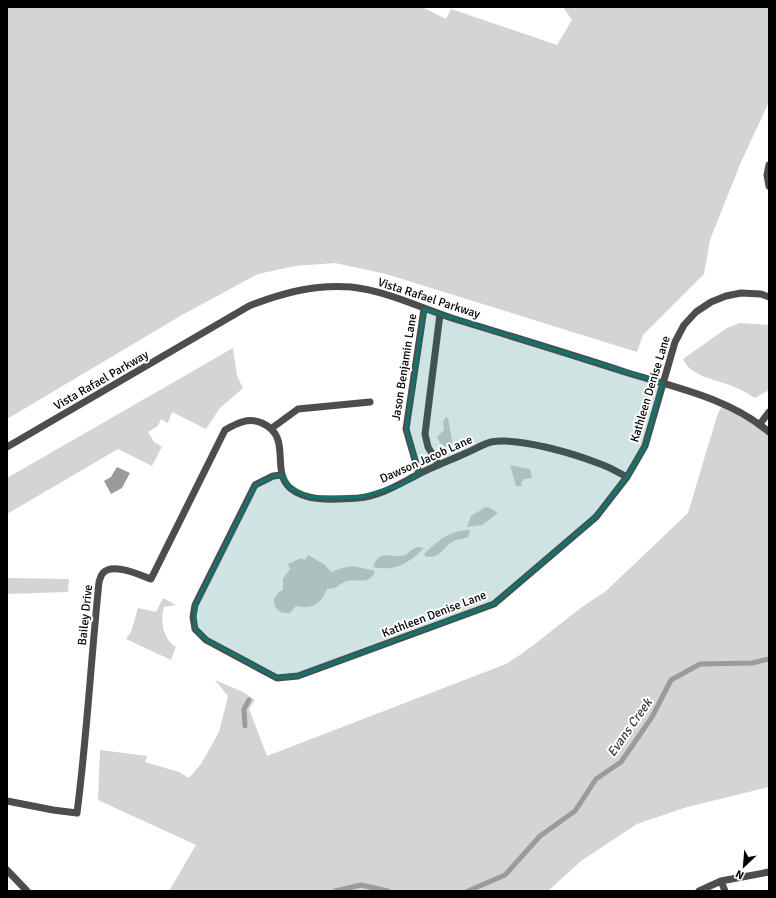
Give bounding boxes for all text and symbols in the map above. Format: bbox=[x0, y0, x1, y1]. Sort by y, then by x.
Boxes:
street label: Vista Rafael Parkway bbox=[376, 275, 482, 322]
street label: Jason Benjamin Lane bbox=[389, 313, 420, 422]
street label: Kathleen Denise Lane bbox=[627, 334, 674, 444]
street label: Vista Rafael Parkway bbox=[51, 347, 152, 414]
street label: Dawson Jacob Lane bbox=[378, 432, 475, 487]
street label: Bailey Drive bbox=[75, 584, 96, 646]
street label: Kathleen Denise Lane bbox=[380, 588, 489, 641]
water label: Evans Creek bbox=[604, 694, 656, 760]
north arrow bbox=[724, 846, 764, 886]
text: N bbox=[734, 867, 746, 882]

